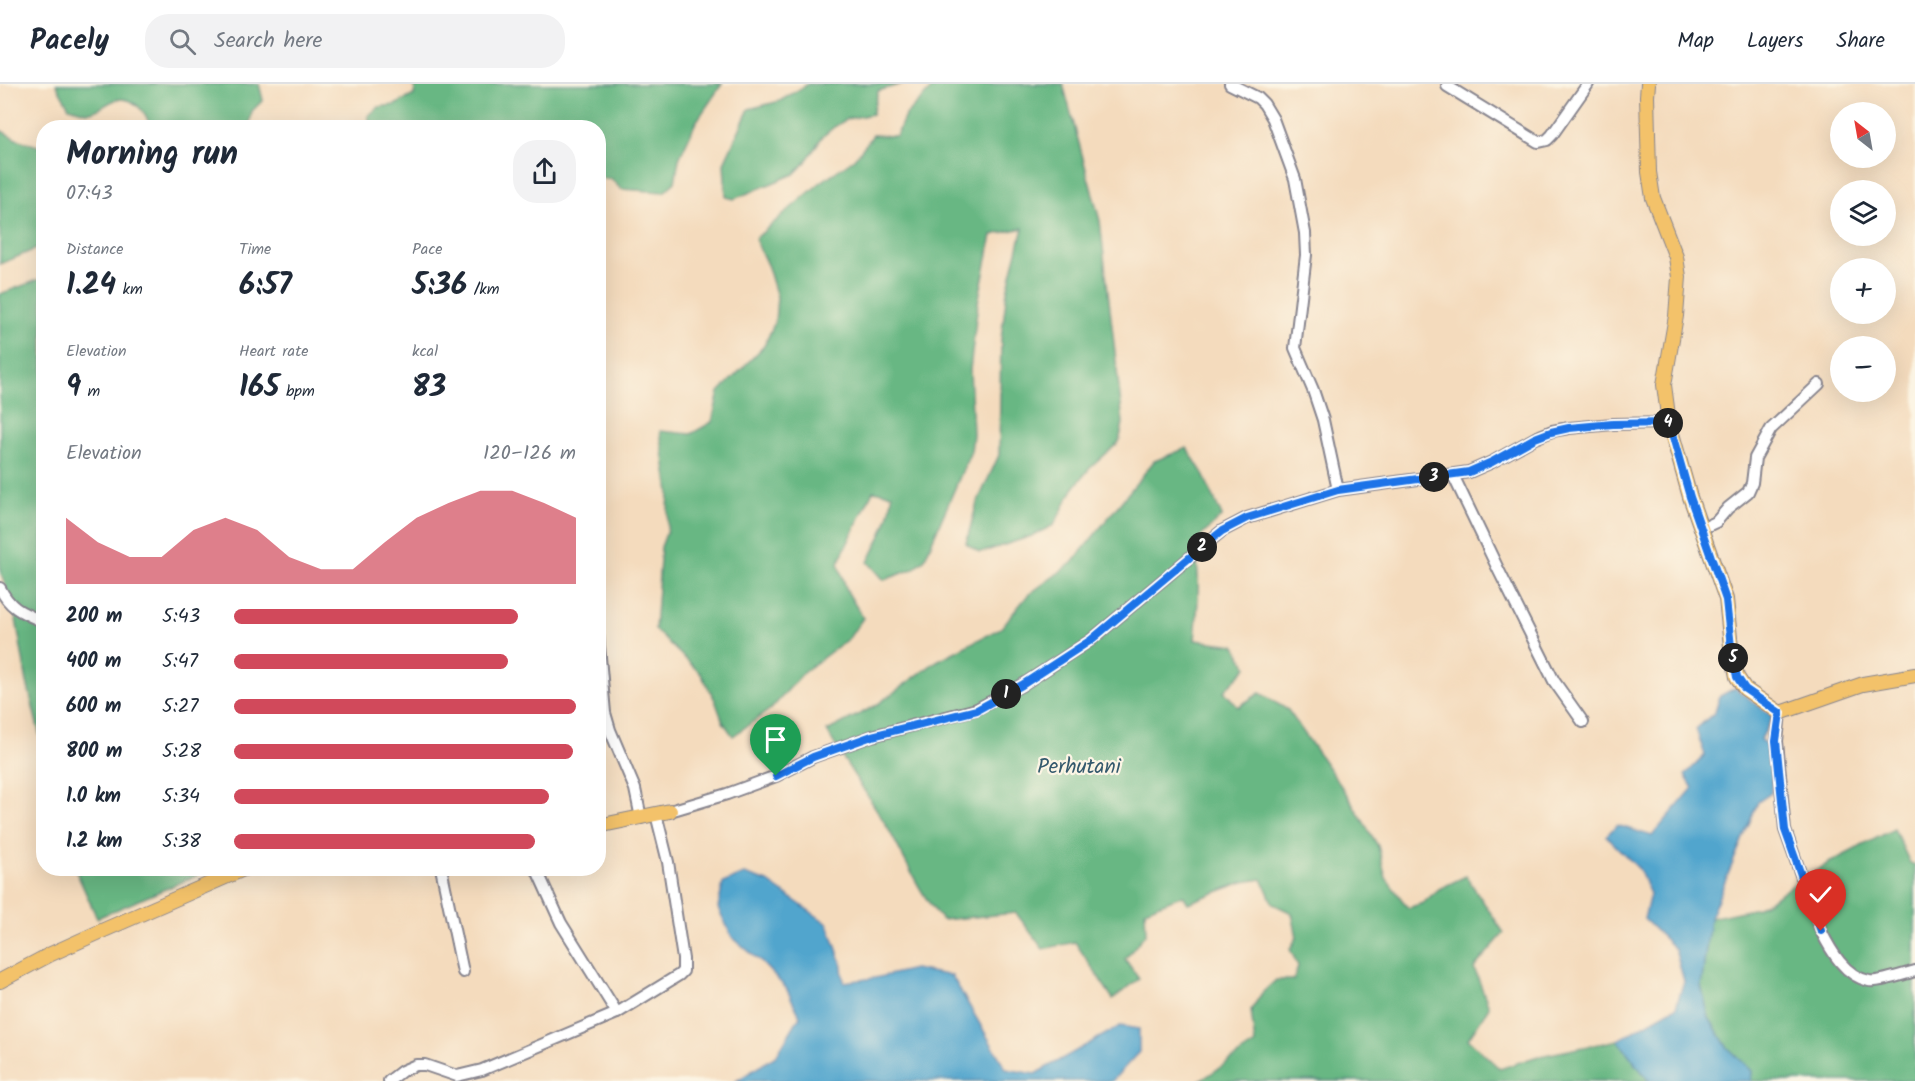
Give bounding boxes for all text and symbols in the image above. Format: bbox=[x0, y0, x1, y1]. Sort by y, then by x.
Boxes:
search box bbox=[145, 14, 565, 68]
text: Pacely bbox=[30, 19, 109, 64]
text: Search here bbox=[214, 24, 323, 59]
icon: search bbox=[166, 25, 199, 58]
text: Map bbox=[1677, 25, 1714, 58]
text: Layers bbox=[1747, 25, 1803, 58]
text: Share bbox=[1836, 25, 1885, 58]
north arrow bbox=[1830, 102, 1896, 168]
map controls bbox=[1830, 102, 1896, 402]
text: Morning run bbox=[66, 129, 238, 182]
button: share bbox=[513, 140, 576, 203]
text: 07:43 bbox=[66, 178, 113, 210]
button: layers bbox=[1830, 180, 1896, 246]
text: Distance bbox=[66, 237, 124, 262]
text: Time bbox=[239, 237, 271, 262]
text: Pace bbox=[412, 237, 443, 262]
button: + bbox=[1830, 258, 1896, 324]
text: 1.24 bbox=[66, 262, 116, 310]
text: 6:57 bbox=[239, 262, 292, 310]
text: 5:36 bbox=[412, 262, 467, 310]
text: km bbox=[116, 277, 143, 302]
text: /km bbox=[467, 277, 500, 302]
button: − bbox=[1830, 336, 1896, 402]
text: Elevation bbox=[66, 339, 127, 364]
text: Heart rate bbox=[239, 339, 309, 364]
text: kcal bbox=[412, 339, 438, 364]
text: 9 bbox=[66, 364, 81, 412]
text: 165 bbox=[239, 364, 280, 412]
text: 83 bbox=[412, 364, 446, 412]
text: m bbox=[81, 379, 100, 404]
text: bpm bbox=[280, 379, 315, 404]
pin: 4 bbox=[1653, 408, 1683, 438]
text: 4 bbox=[1664, 410, 1672, 435]
text: Elevation bbox=[66, 438, 142, 470]
text: 120–126 m bbox=[483, 438, 576, 470]
pin: 3 bbox=[1419, 462, 1449, 492]
text: 3 bbox=[1430, 464, 1438, 489]
pin: 2 bbox=[1187, 532, 1217, 562]
text: 2 bbox=[1197, 534, 1207, 559]
text: 200 m bbox=[66, 601, 122, 633]
text: 5:43 bbox=[162, 601, 200, 633]
pin: 5 bbox=[1718, 643, 1748, 673]
text: 5 bbox=[1729, 645, 1737, 670]
text: 400 m bbox=[66, 646, 122, 678]
text: 5:47 bbox=[162, 646, 198, 678]
pin: 1 bbox=[991, 679, 1021, 709]
text: 1 bbox=[1004, 681, 1008, 706]
text: 600 m bbox=[66, 691, 121, 723]
text: 5:27 bbox=[162, 691, 199, 723]
pin bbox=[750, 714, 801, 776]
icon: arrive bbox=[759, 723, 792, 756]
text: 800 m bbox=[66, 736, 122, 768]
text: 5:28 bbox=[162, 736, 201, 768]
park label: Perhutani bbox=[1037, 751, 1122, 784]
text: 1.0 km bbox=[66, 781, 121, 813]
text: 5:34 bbox=[162, 781, 200, 813]
text: 1.2 km bbox=[66, 826, 122, 858]
text: 5:38 bbox=[162, 826, 201, 858]
pin bbox=[1795, 869, 1846, 931]
icon: check bbox=[1804, 878, 1837, 911]

